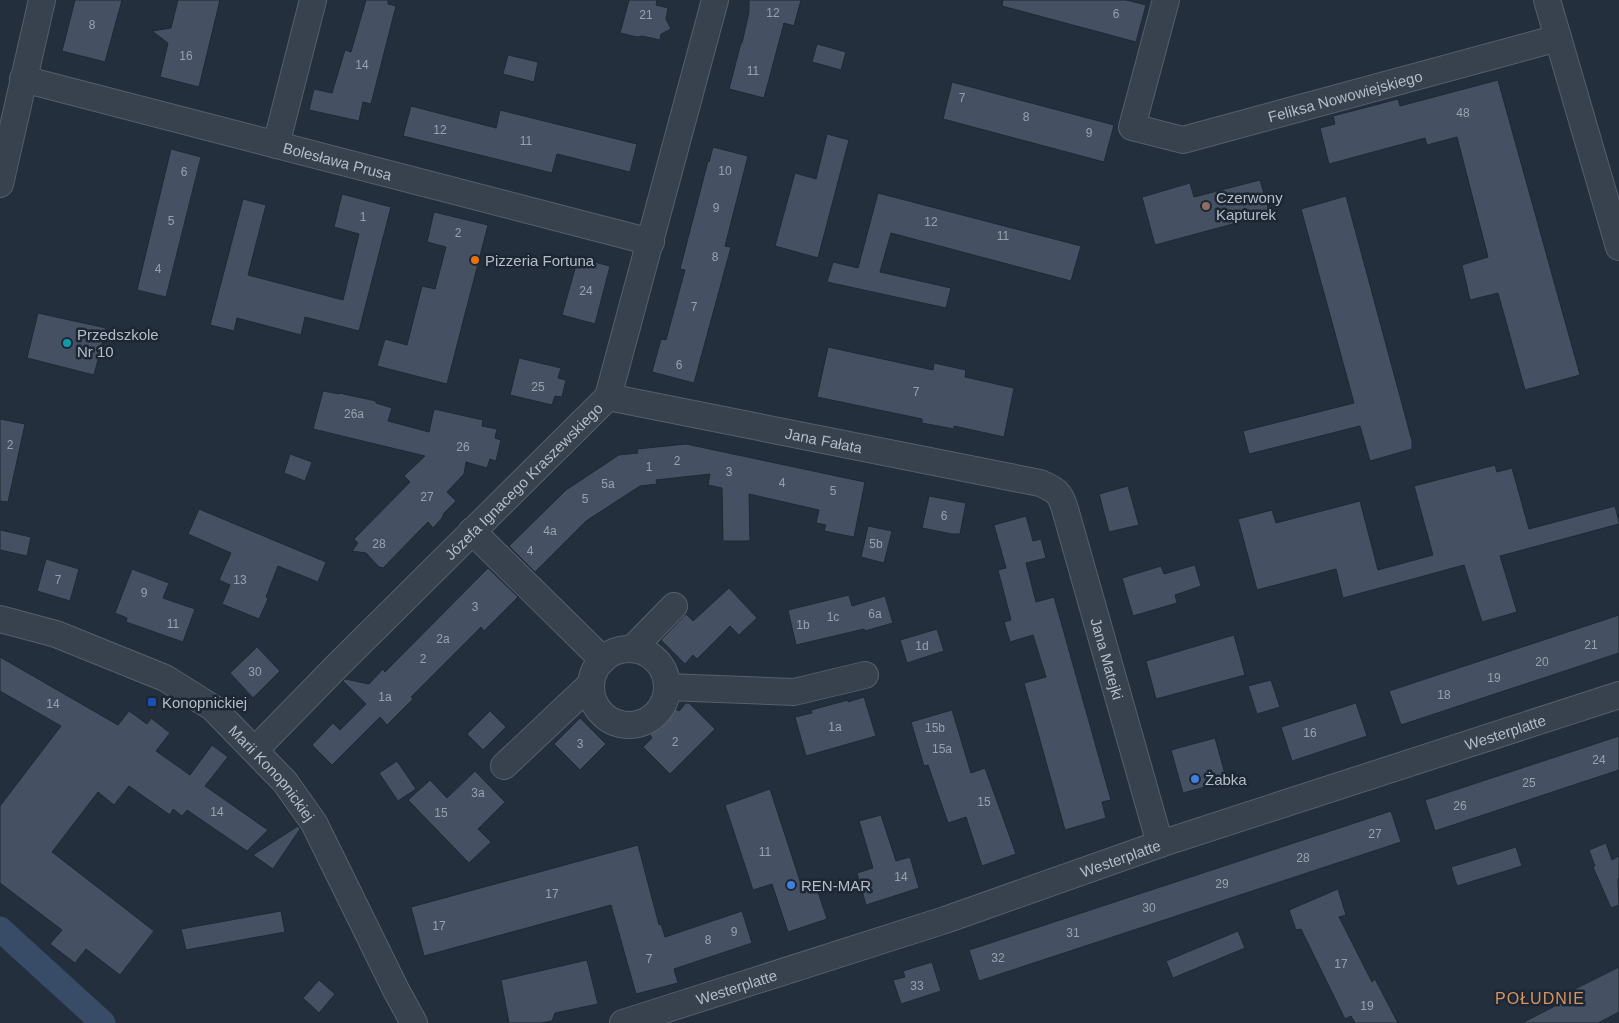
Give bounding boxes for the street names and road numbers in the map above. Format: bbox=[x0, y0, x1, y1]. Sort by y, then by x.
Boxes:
street label: Feliksa Nowowiejskiego bbox=[1266, 67, 1424, 125]
street label: Bolesława Prusa bbox=[281, 138, 394, 183]
street label: Józefa Ignacego Kraszewskiego bbox=[441, 399, 606, 563]
street label: Jana Fałata bbox=[784, 424, 865, 456]
street label: Jana Matejki bbox=[1088, 616, 1127, 701]
street label: Westerplatte bbox=[1463, 711, 1548, 753]
street label: Marii Konopnickiej bbox=[226, 721, 318, 824]
street label: Westerplatte bbox=[1078, 836, 1163, 880]
street label: Westerplatte bbox=[694, 966, 779, 1008]

